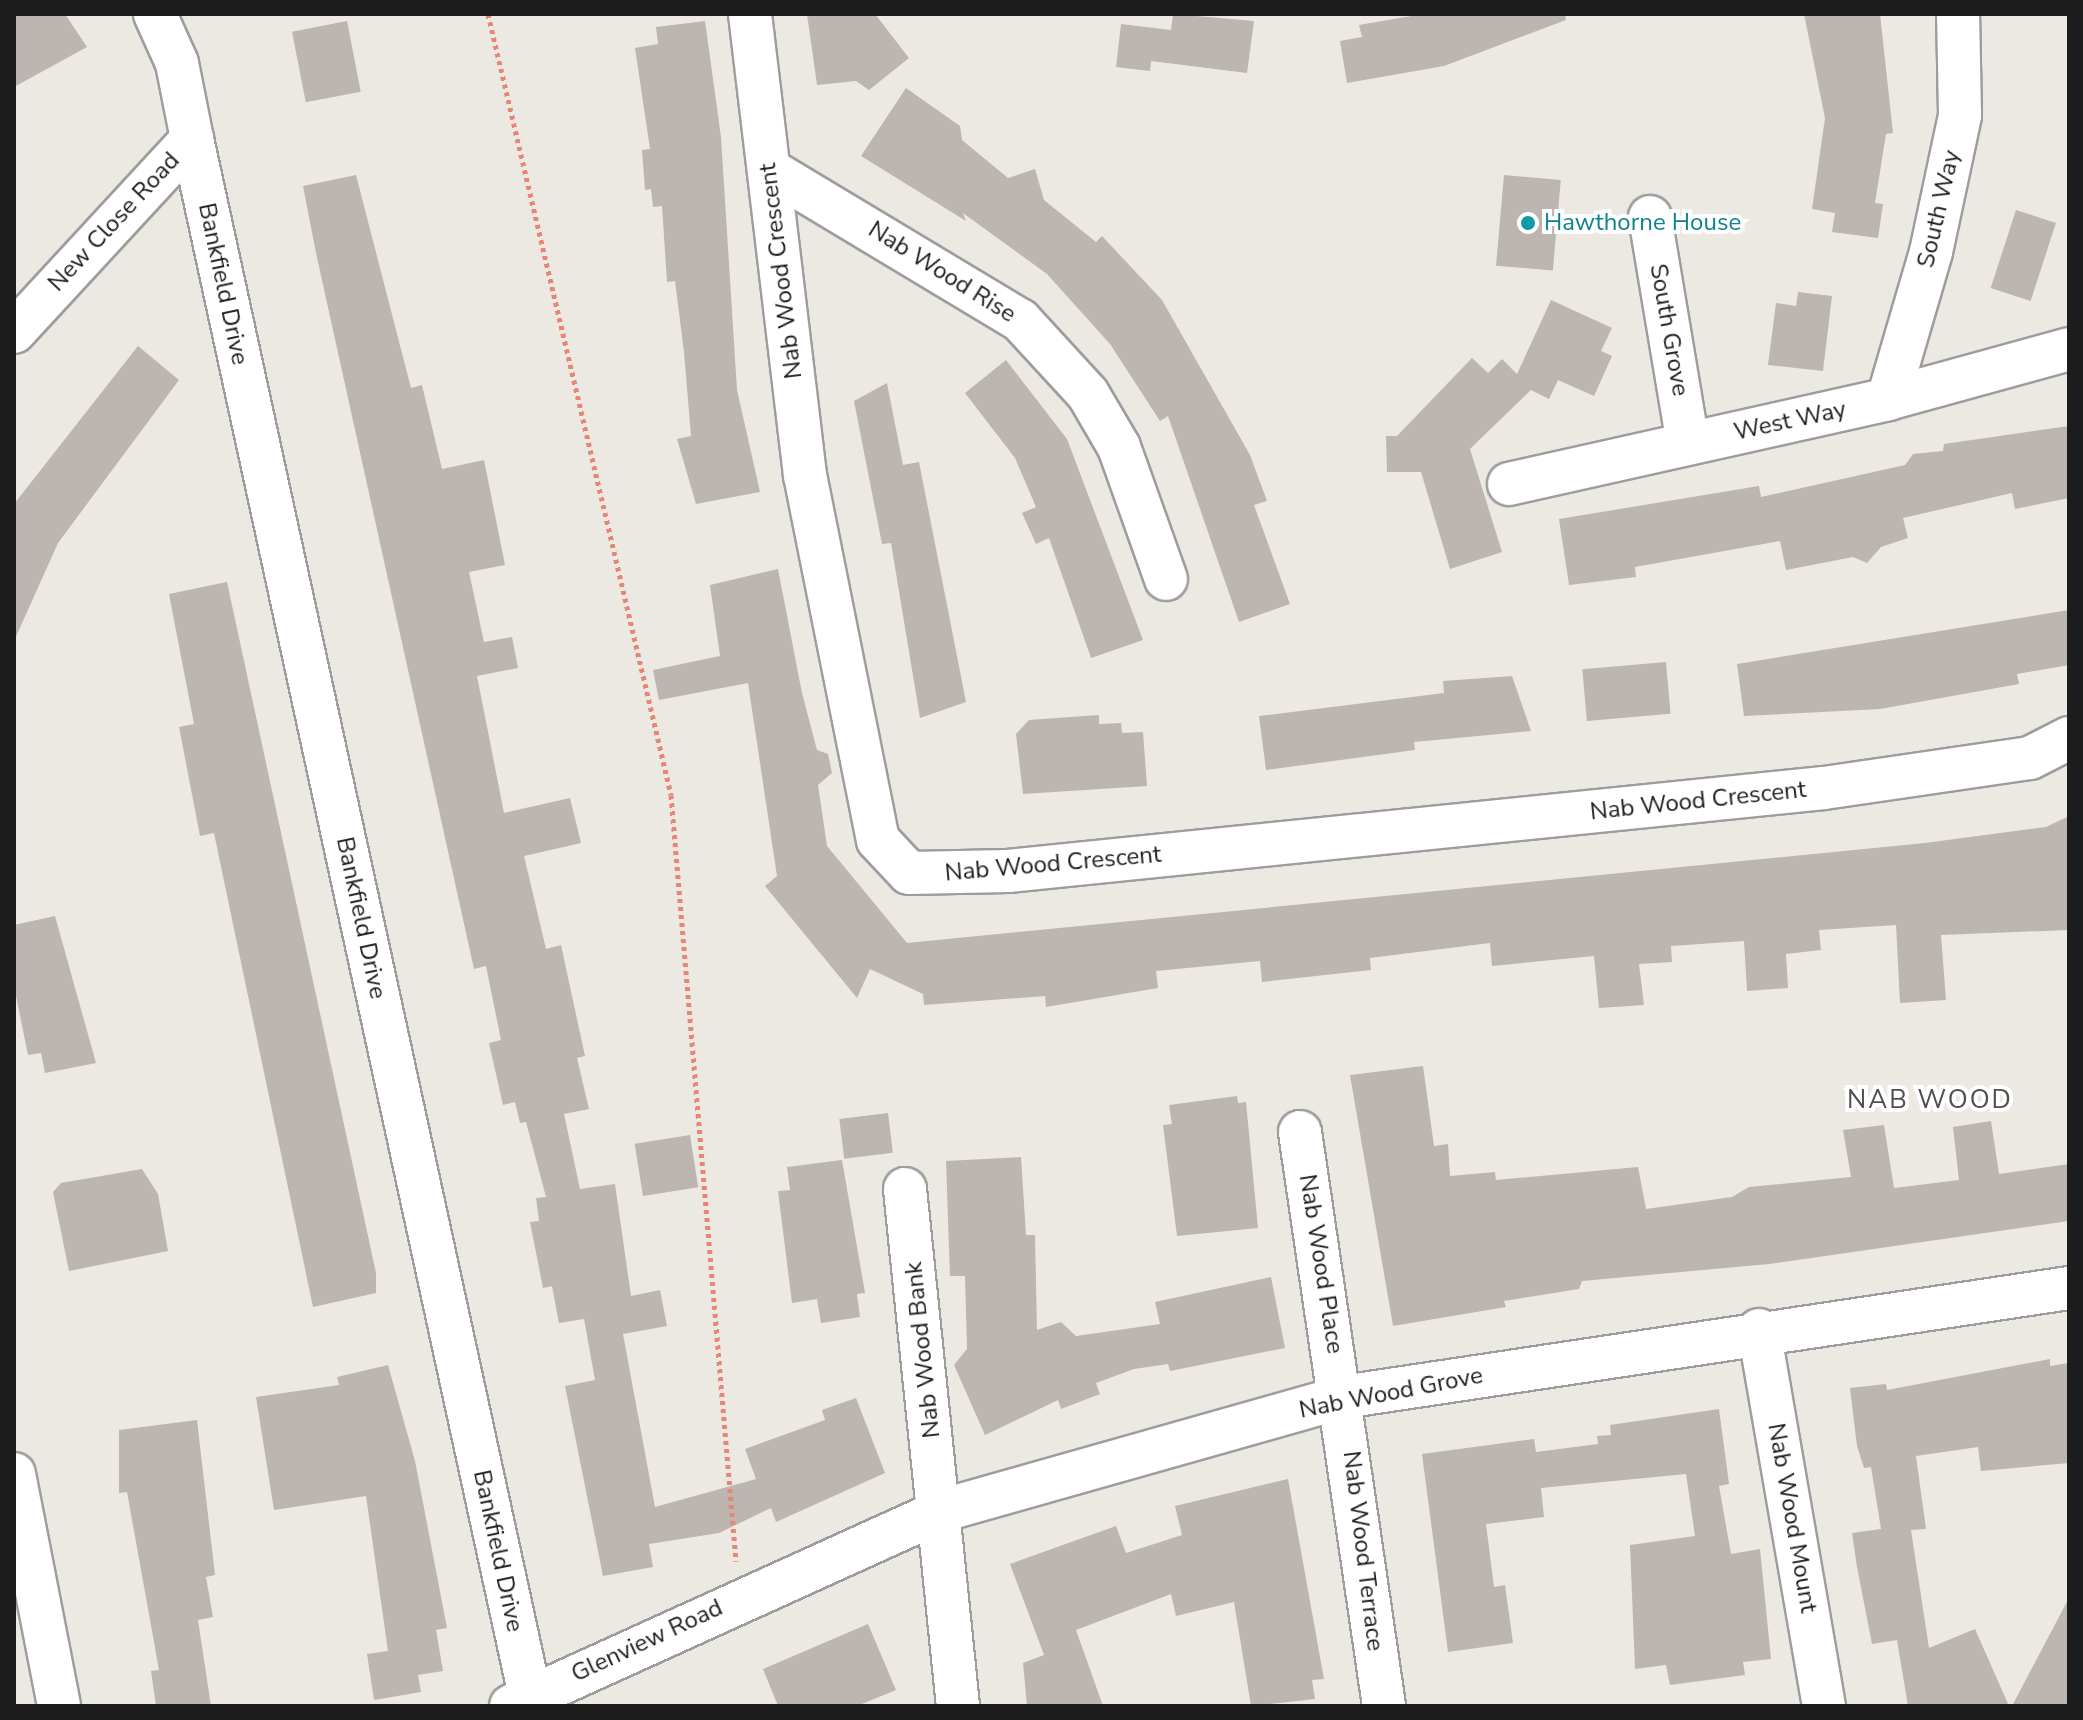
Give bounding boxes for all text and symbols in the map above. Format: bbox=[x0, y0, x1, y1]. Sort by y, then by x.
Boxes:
street label: New Close Road bbox=[42, 147, 186, 297]
street label: South Way bbox=[1911, 147, 1967, 271]
street label: Nab Wood Crescent bbox=[753, 162, 809, 380]
street label: Bankfield Drive bbox=[192, 200, 254, 368]
place label: Hawthorne House bbox=[1544, 209, 1741, 237]
marker: Hawthorne House bbox=[1519, 214, 1537, 232]
street label: Nab Wood Rise bbox=[863, 215, 1021, 329]
street label: South Grove bbox=[1643, 262, 1695, 398]
street label: West Way bbox=[1731, 395, 1849, 447]
street label: Nab Wood Crescent bbox=[1589, 775, 1807, 827]
street label: Bankfield Drive bbox=[330, 834, 392, 1002]
street label: Nab Wood Crescent bbox=[944, 840, 1162, 888]
district label: NAB WOOD bbox=[1847, 1084, 2013, 1116]
street label: Nab Wood Place bbox=[1293, 1172, 1349, 1356]
street label: Nab Wood Bank bbox=[899, 1260, 947, 1440]
street label: Nab Wood Grove bbox=[1297, 1361, 1485, 1425]
street label: Nab Wood Mount bbox=[1761, 1421, 1823, 1615]
street label: Nab Wood Terrace bbox=[1336, 1449, 1390, 1653]
street label: Bankfield Drive bbox=[467, 1467, 529, 1635]
street label: Glenview Road bbox=[567, 1593, 727, 1689]

